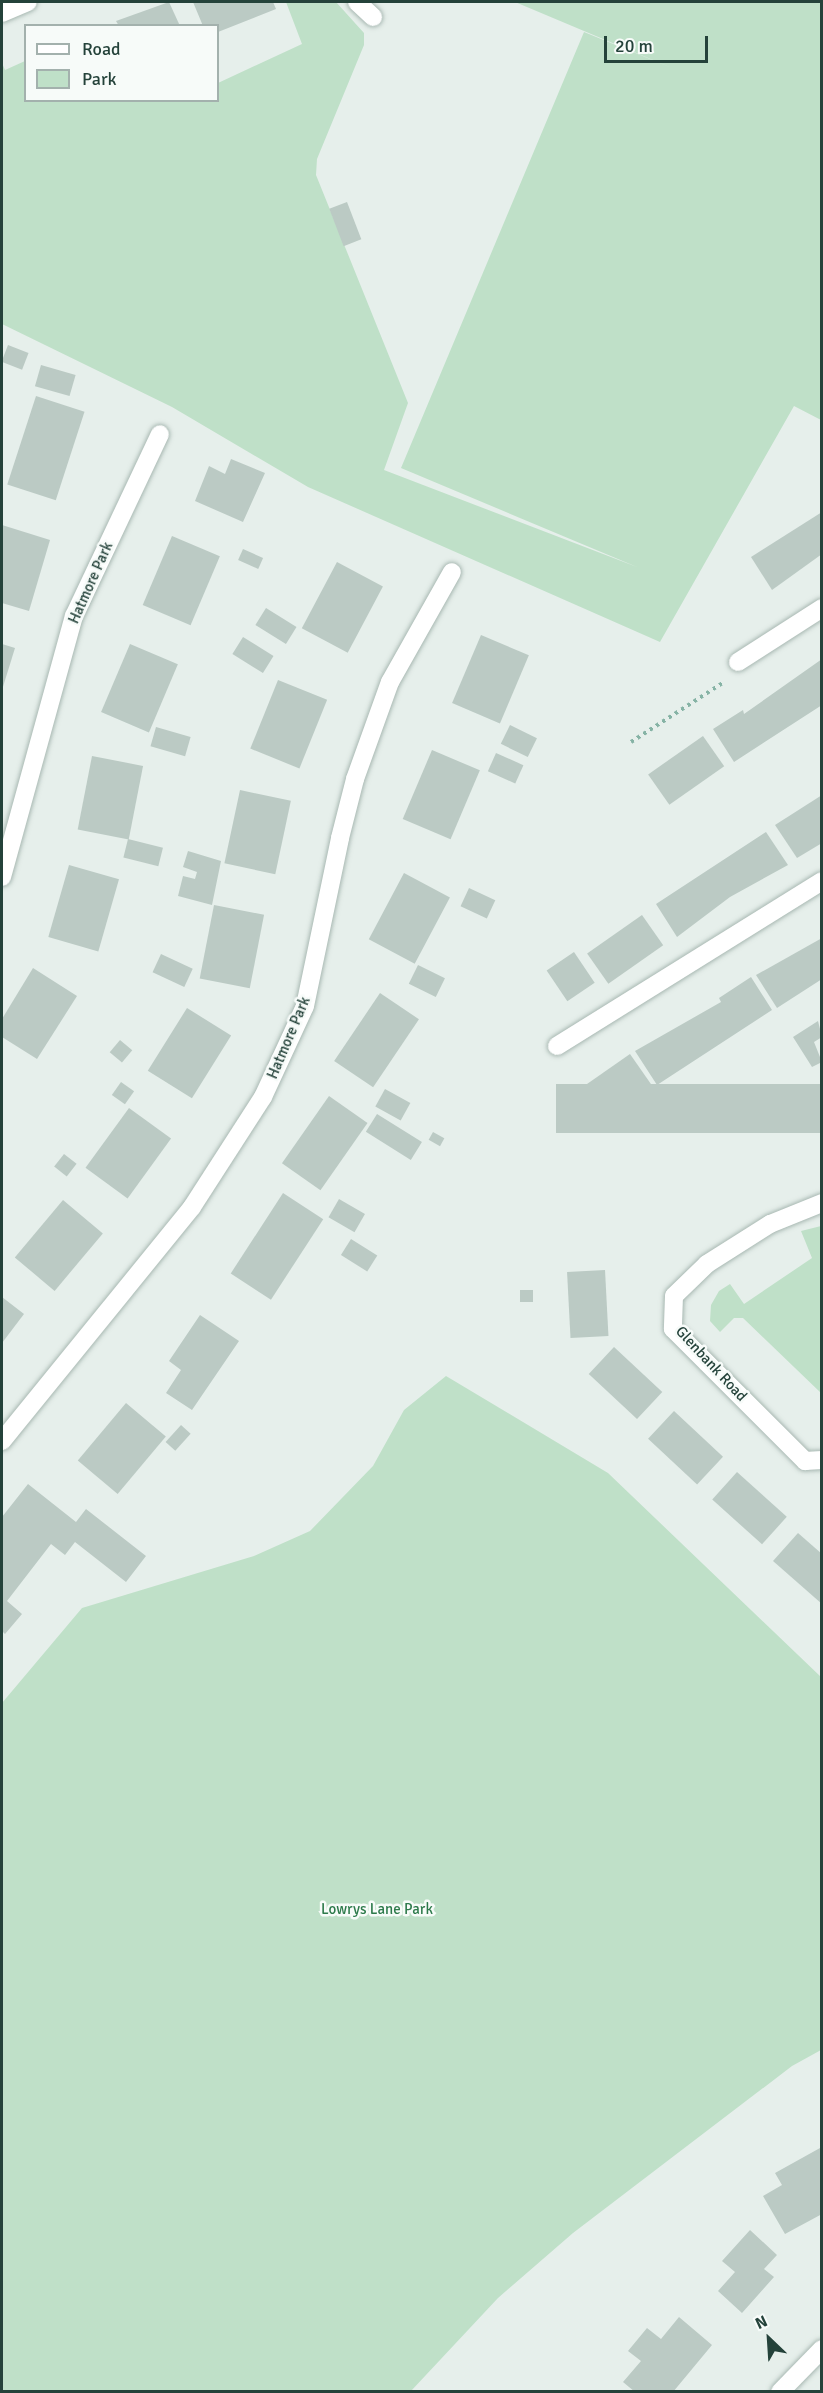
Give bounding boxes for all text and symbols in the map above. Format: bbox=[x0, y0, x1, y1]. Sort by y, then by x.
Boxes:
legend bbox=[24, 24, 219, 102]
scale bar bbox=[607, 24, 710, 62]
text: 20 m bbox=[615, 35, 653, 57]
text: Road bbox=[82, 38, 121, 60]
text: Park bbox=[82, 68, 117, 90]
street label: Hatmore Park bbox=[65, 539, 117, 627]
street label: Hatmore Park bbox=[264, 994, 314, 1082]
street label: Glenbank Road bbox=[672, 1323, 750, 1405]
park label: Lowrys Lane Park bbox=[321, 1901, 433, 1919]
north arrow bbox=[739, 2309, 799, 2369]
text: N bbox=[752, 2311, 771, 2334]

